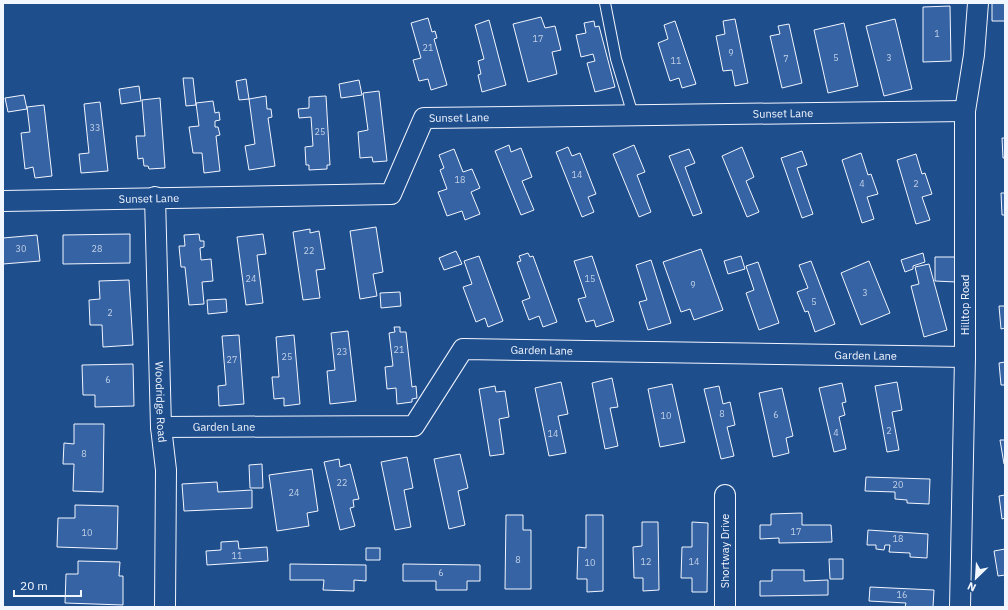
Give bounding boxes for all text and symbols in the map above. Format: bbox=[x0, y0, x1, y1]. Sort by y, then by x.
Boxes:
house number: 1 bbox=[934, 28, 940, 39]
house number: 17 bbox=[533, 33, 543, 44]
house number: 21 bbox=[423, 42, 433, 53]
house number: 9 bbox=[728, 47, 734, 58]
house number: 5 bbox=[833, 52, 839, 63]
house number: 3 bbox=[886, 52, 892, 63]
house number: 7 bbox=[783, 53, 789, 64]
house number: 11 bbox=[671, 55, 681, 66]
street label: Sunset Lane bbox=[753, 106, 813, 121]
street label: Sunset Lane bbox=[429, 110, 489, 125]
house number: 33 bbox=[90, 122, 100, 133]
house number: 25 bbox=[315, 126, 325, 137]
house number: 14 bbox=[572, 169, 582, 180]
house number: 18 bbox=[455, 174, 465, 185]
house number: 4 bbox=[859, 178, 865, 189]
house number: 2 bbox=[913, 178, 919, 189]
street label: Sunset Lane bbox=[119, 191, 179, 206]
house number: 30 bbox=[16, 243, 26, 254]
house number: 28 bbox=[92, 243, 102, 254]
house number: 22 bbox=[304, 245, 314, 256]
house number: 24 bbox=[246, 273, 256, 284]
house number: 15 bbox=[585, 273, 595, 284]
street label: Hilltop Road bbox=[958, 275, 972, 335]
house number: 9 bbox=[690, 279, 696, 290]
house number: 3 bbox=[862, 287, 868, 298]
house number: 5 bbox=[811, 296, 817, 307]
house number: 2 bbox=[107, 307, 113, 318]
street label: Garden Lane bbox=[510, 343, 573, 358]
house number: 21 bbox=[394, 344, 404, 355]
house number: 23 bbox=[337, 346, 347, 357]
street label: Garden Lane bbox=[834, 348, 897, 363]
house number: 25 bbox=[282, 351, 292, 362]
house number: 27 bbox=[227, 354, 237, 365]
street label: Woodridge Road bbox=[152, 361, 170, 443]
house number: 6 bbox=[105, 374, 111, 385]
house number: 8 bbox=[719, 408, 725, 419]
house number: 6 bbox=[773, 409, 779, 420]
house number: 10 bbox=[661, 410, 671, 421]
street label: Garden Lane bbox=[193, 420, 255, 434]
house number: 2 bbox=[886, 425, 892, 436]
house number: 4 bbox=[833, 427, 839, 438]
house number: 14 bbox=[548, 428, 558, 439]
house number: 8 bbox=[81, 448, 87, 459]
house number: 22 bbox=[337, 477, 347, 488]
house number: 20 bbox=[893, 479, 903, 490]
house number: 24 bbox=[289, 487, 299, 498]
street label: Shortway Drive bbox=[718, 514, 732, 588]
house number: 17 bbox=[791, 526, 801, 537]
house number: 10 bbox=[82, 527, 92, 538]
house number: 18 bbox=[893, 533, 903, 544]
house number: 11 bbox=[232, 550, 242, 561]
house number: 8 bbox=[515, 554, 521, 565]
house number: 12 bbox=[641, 556, 651, 567]
house number: 14 bbox=[689, 556, 699, 567]
house number: 10 bbox=[585, 557, 595, 568]
north arrow bbox=[956, 558, 996, 598]
house number: 6 bbox=[438, 567, 444, 578]
scale bar bbox=[14, 572, 81, 598]
text: 20 m bbox=[20, 578, 48, 593]
text: N bbox=[965, 579, 978, 595]
house number: 16 bbox=[897, 589, 907, 600]

